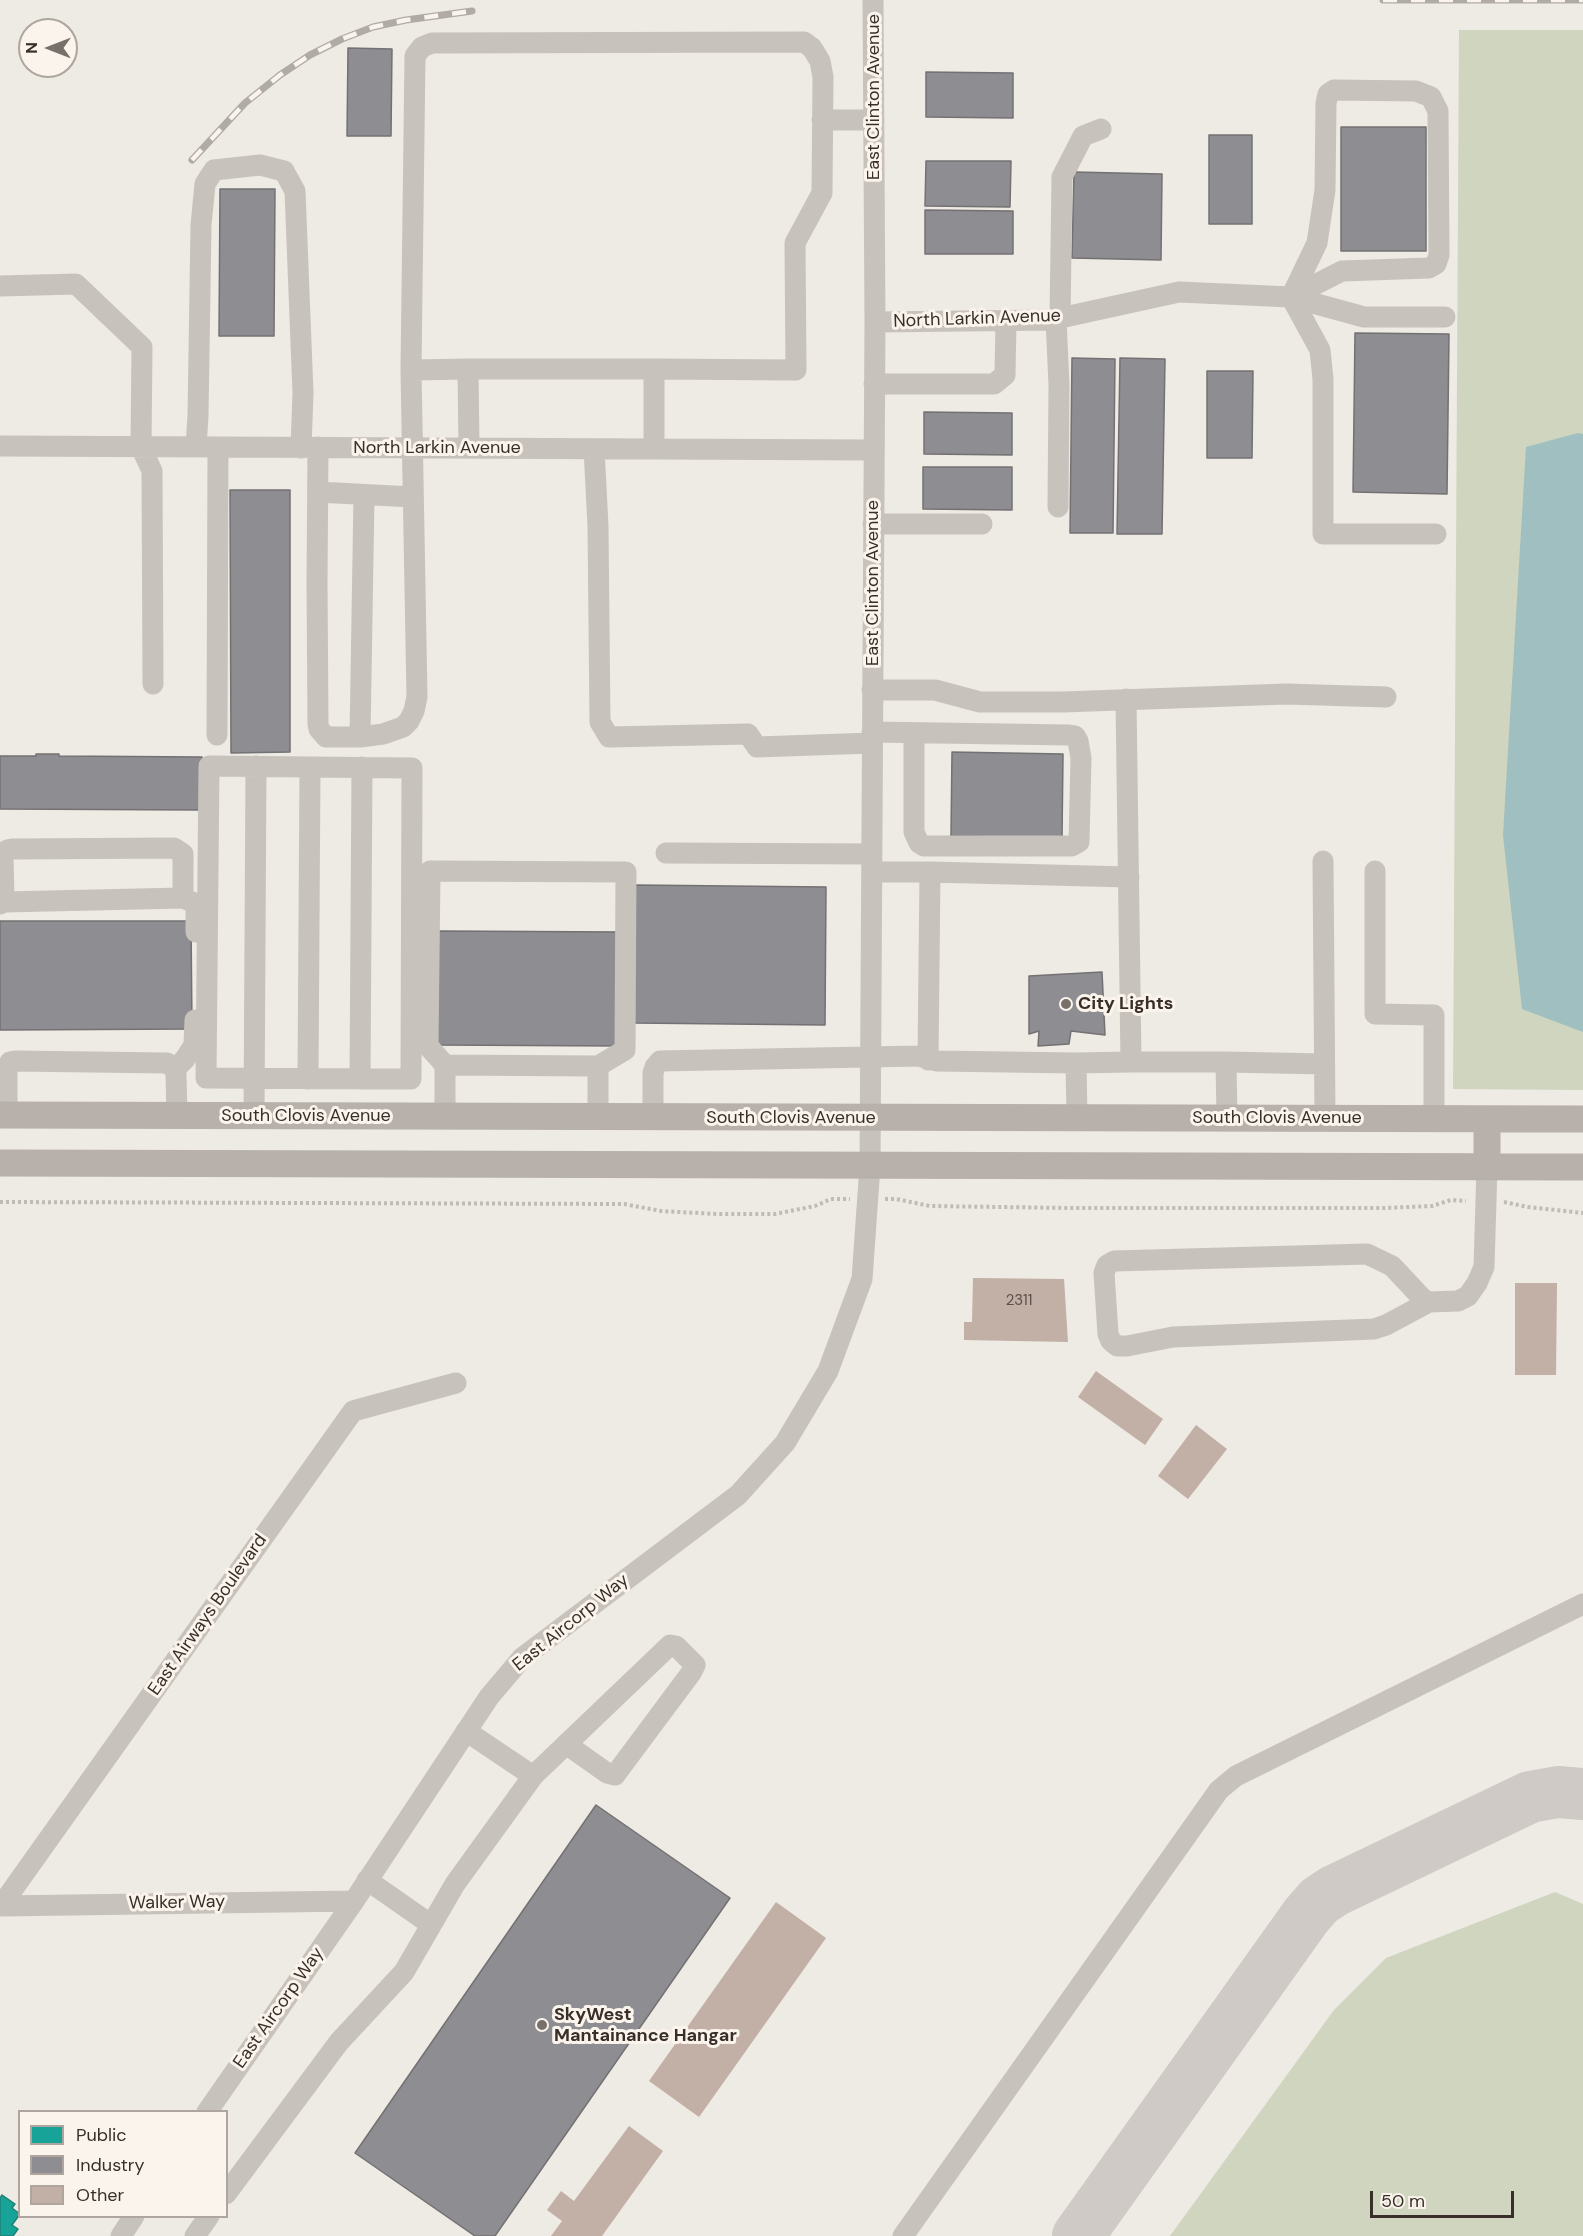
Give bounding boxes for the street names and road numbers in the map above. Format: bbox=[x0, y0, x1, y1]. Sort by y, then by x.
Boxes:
street label: East Clinton Avenue bbox=[863, 14, 885, 180]
street label: North Larkin Avenue bbox=[893, 305, 1061, 333]
street label: North Larkin Avenue bbox=[353, 437, 521, 459]
street label: East Clinton Avenue bbox=[862, 500, 884, 666]
street label: South Clovis Avenue bbox=[221, 1105, 391, 1127]
street label: South Clovis Avenue bbox=[706, 1107, 876, 1129]
street label: South Clovis Avenue bbox=[1192, 1107, 1362, 1129]
street label: East Airways Boulevard bbox=[144, 1530, 272, 1700]
street label: East Aircorp Way bbox=[509, 1570, 633, 1676]
street label: Walker Way bbox=[129, 1891, 225, 1915]
street label: East Aircorp Way bbox=[229, 1943, 329, 2073]

